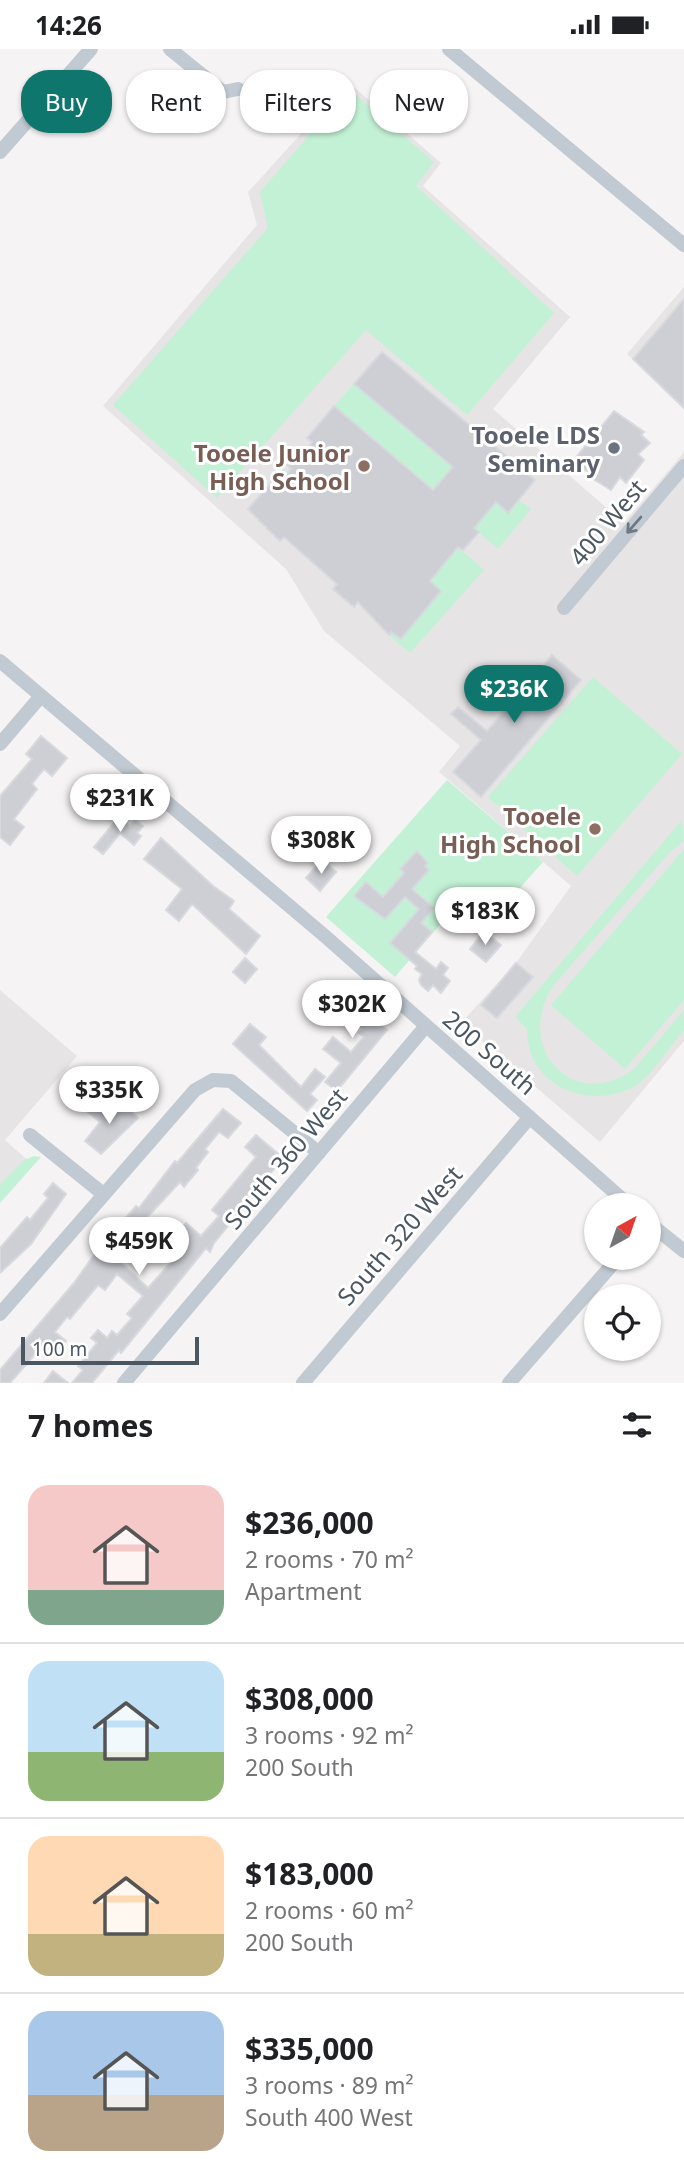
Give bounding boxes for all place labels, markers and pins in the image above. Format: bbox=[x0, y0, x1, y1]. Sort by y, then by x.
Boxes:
place label: Tooele LDS Seminary bbox=[472, 418, 600, 479]
place label: Tooele Junior High School bbox=[194, 436, 350, 497]
marker: Tooele LDS Seminary bbox=[606, 440, 622, 456]
marker: Tooele Junior High School bbox=[356, 458, 372, 474]
pin: $236K bbox=[465, 665, 563, 725]
pin: $231K bbox=[71, 775, 169, 834]
place label: Tooele High School bbox=[440, 799, 581, 860]
pin: $308K bbox=[272, 817, 370, 876]
marker: Tooele High School bbox=[587, 821, 603, 837]
pin: $183K bbox=[436, 887, 534, 947]
pin: $302K bbox=[303, 981, 401, 1040]
pin: $335K bbox=[60, 1067, 158, 1126]
pin: $459K bbox=[90, 1217, 188, 1277]

